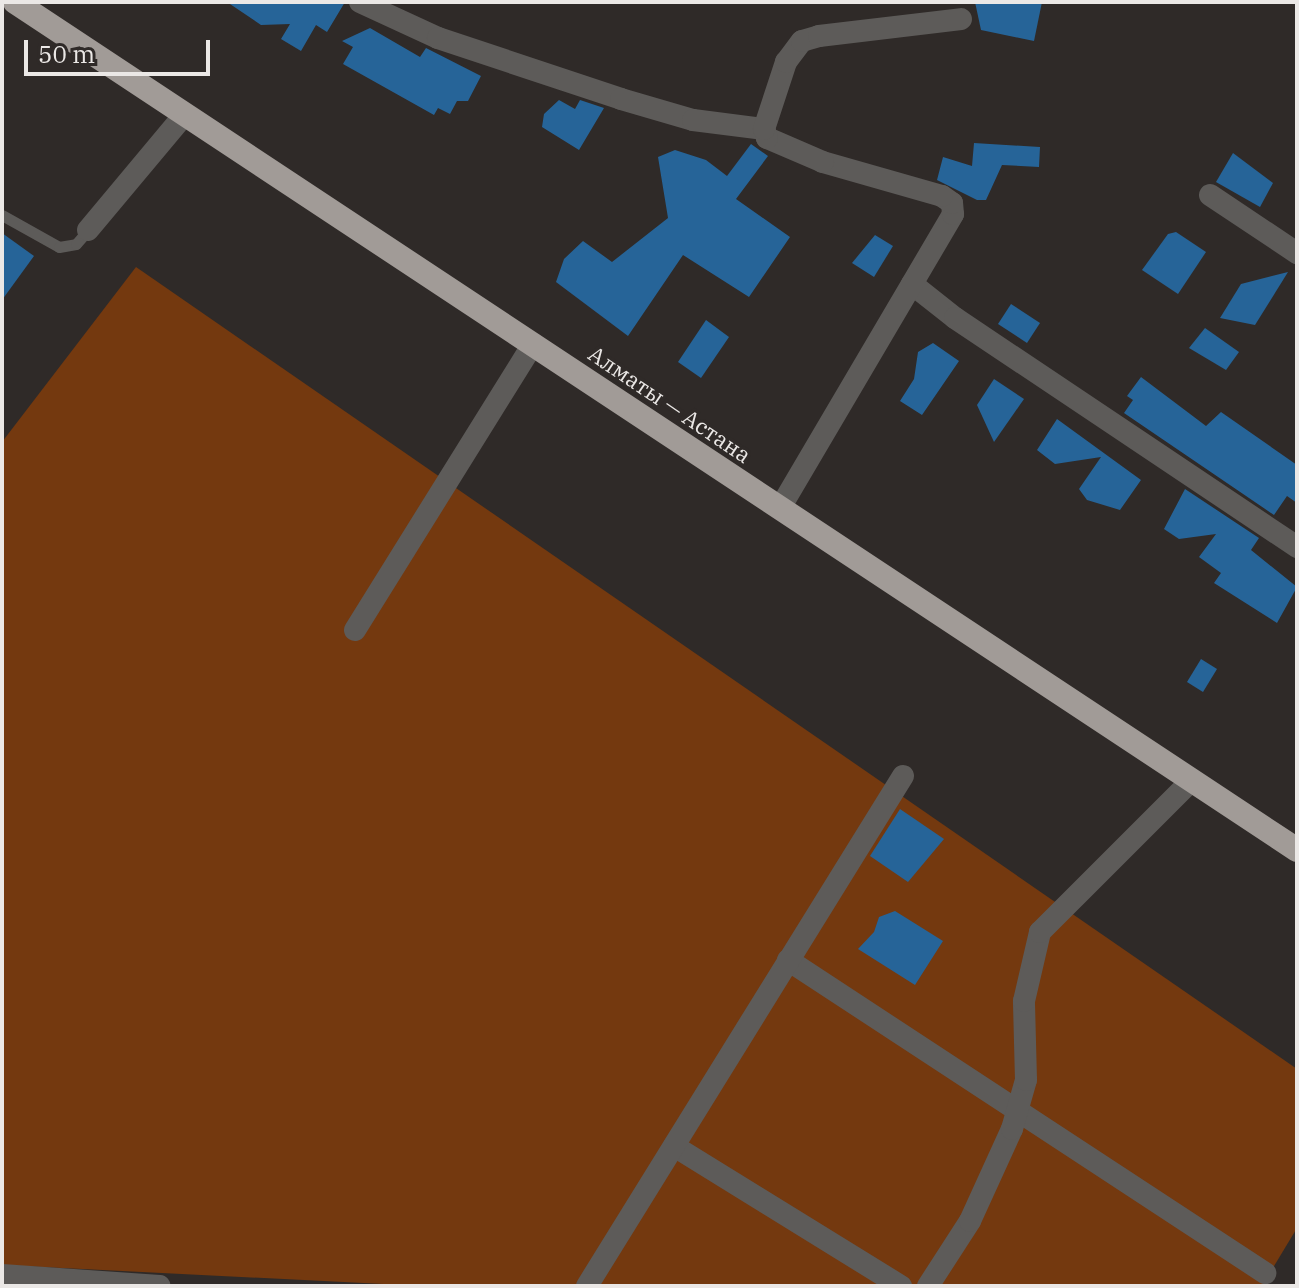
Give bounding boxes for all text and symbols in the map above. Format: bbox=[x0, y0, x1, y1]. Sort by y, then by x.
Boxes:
scale bar bbox=[28, 24, 214, 74]
text: 50 m bbox=[38, 38, 95, 70]
street label: Алматы — Астана bbox=[584, 340, 756, 468]

